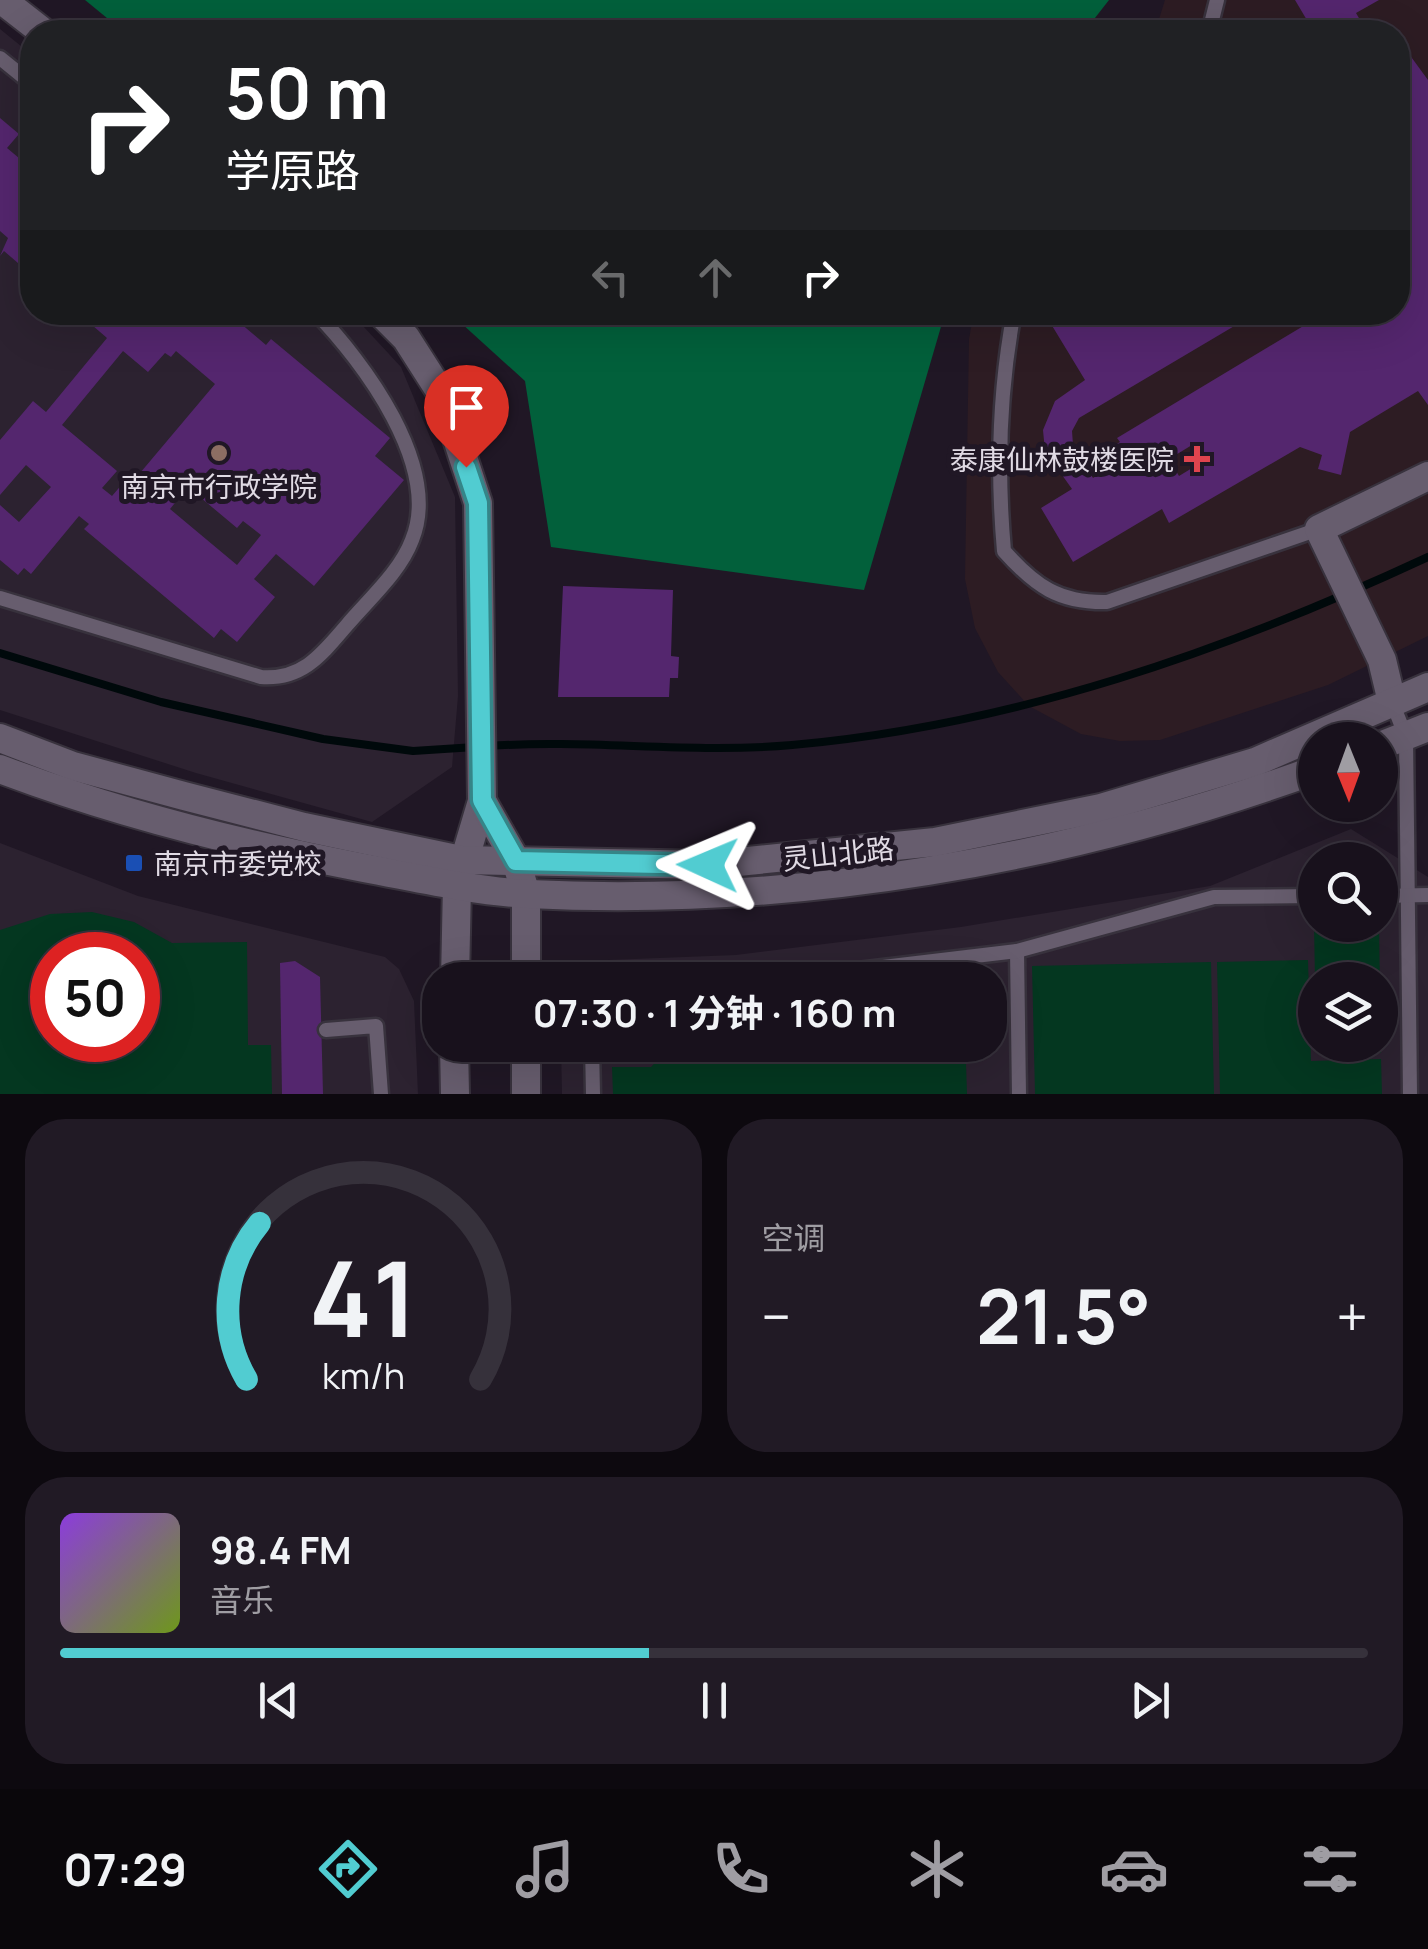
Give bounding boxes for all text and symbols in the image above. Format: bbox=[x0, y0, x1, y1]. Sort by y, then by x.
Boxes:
text: 50 m bbox=[225, 44, 389, 140]
icon: right bbox=[60, 60, 190, 190]
text: 学原路 bbox=[225, 139, 360, 201]
icon: left bbox=[583, 250, 638, 305]
icon: ahead bbox=[688, 250, 743, 305]
icon: right bbox=[793, 250, 848, 305]
pin bbox=[424, 365, 509, 468]
icon: arrive bbox=[439, 380, 494, 435]
place label: 泰康仙林鼓楼医院 bbox=[950, 440, 1174, 478]
marker: 南京市行政学院 bbox=[208, 442, 230, 464]
marker: 泰康仙林鼓楼医院 bbox=[1184, 446, 1210, 472]
place label: 南京市行政学院 bbox=[121, 467, 317, 505]
north arrow bbox=[1298, 722, 1398, 822]
map controls bbox=[1298, 722, 1398, 1062]
position arrow bbox=[656, 813, 760, 917]
street label: 灵山北路 bbox=[780, 828, 896, 878]
button: search bbox=[1298, 842, 1398, 942]
place label: 南京市委党校 bbox=[154, 844, 322, 882]
marker: 南京市委党校 bbox=[123, 852, 145, 874]
speed limit sign: 50 bbox=[30, 932, 160, 1062]
button: layers bbox=[1298, 962, 1398, 1062]
text: 07:30 · 1 分钟 · 160 m bbox=[533, 986, 896, 1038]
text: 空调 bbox=[762, 1216, 826, 1260]
text: 41 bbox=[309, 1226, 418, 1368]
text: 21.5° bbox=[976, 1264, 1151, 1367]
text: − bbox=[762, 1278, 791, 1354]
text: + bbox=[1336, 1278, 1368, 1354]
text: km/h bbox=[322, 1351, 405, 1400]
text: 98.4 FM bbox=[210, 1523, 352, 1575]
text: 音乐 bbox=[210, 1578, 274, 1622]
icon: previous bbox=[251, 1673, 306, 1728]
icon: pause bbox=[687, 1673, 742, 1728]
icon: next bbox=[1123, 1673, 1178, 1728]
icon: directions bbox=[313, 1834, 383, 1904]
icon: music bbox=[510, 1834, 580, 1904]
icon: phone bbox=[706, 1834, 776, 1904]
icon: climate bbox=[902, 1834, 972, 1904]
icon: car bbox=[1099, 1834, 1169, 1904]
icon: filters bbox=[1295, 1834, 1365, 1904]
text: 07:29 bbox=[63, 1838, 187, 1900]

